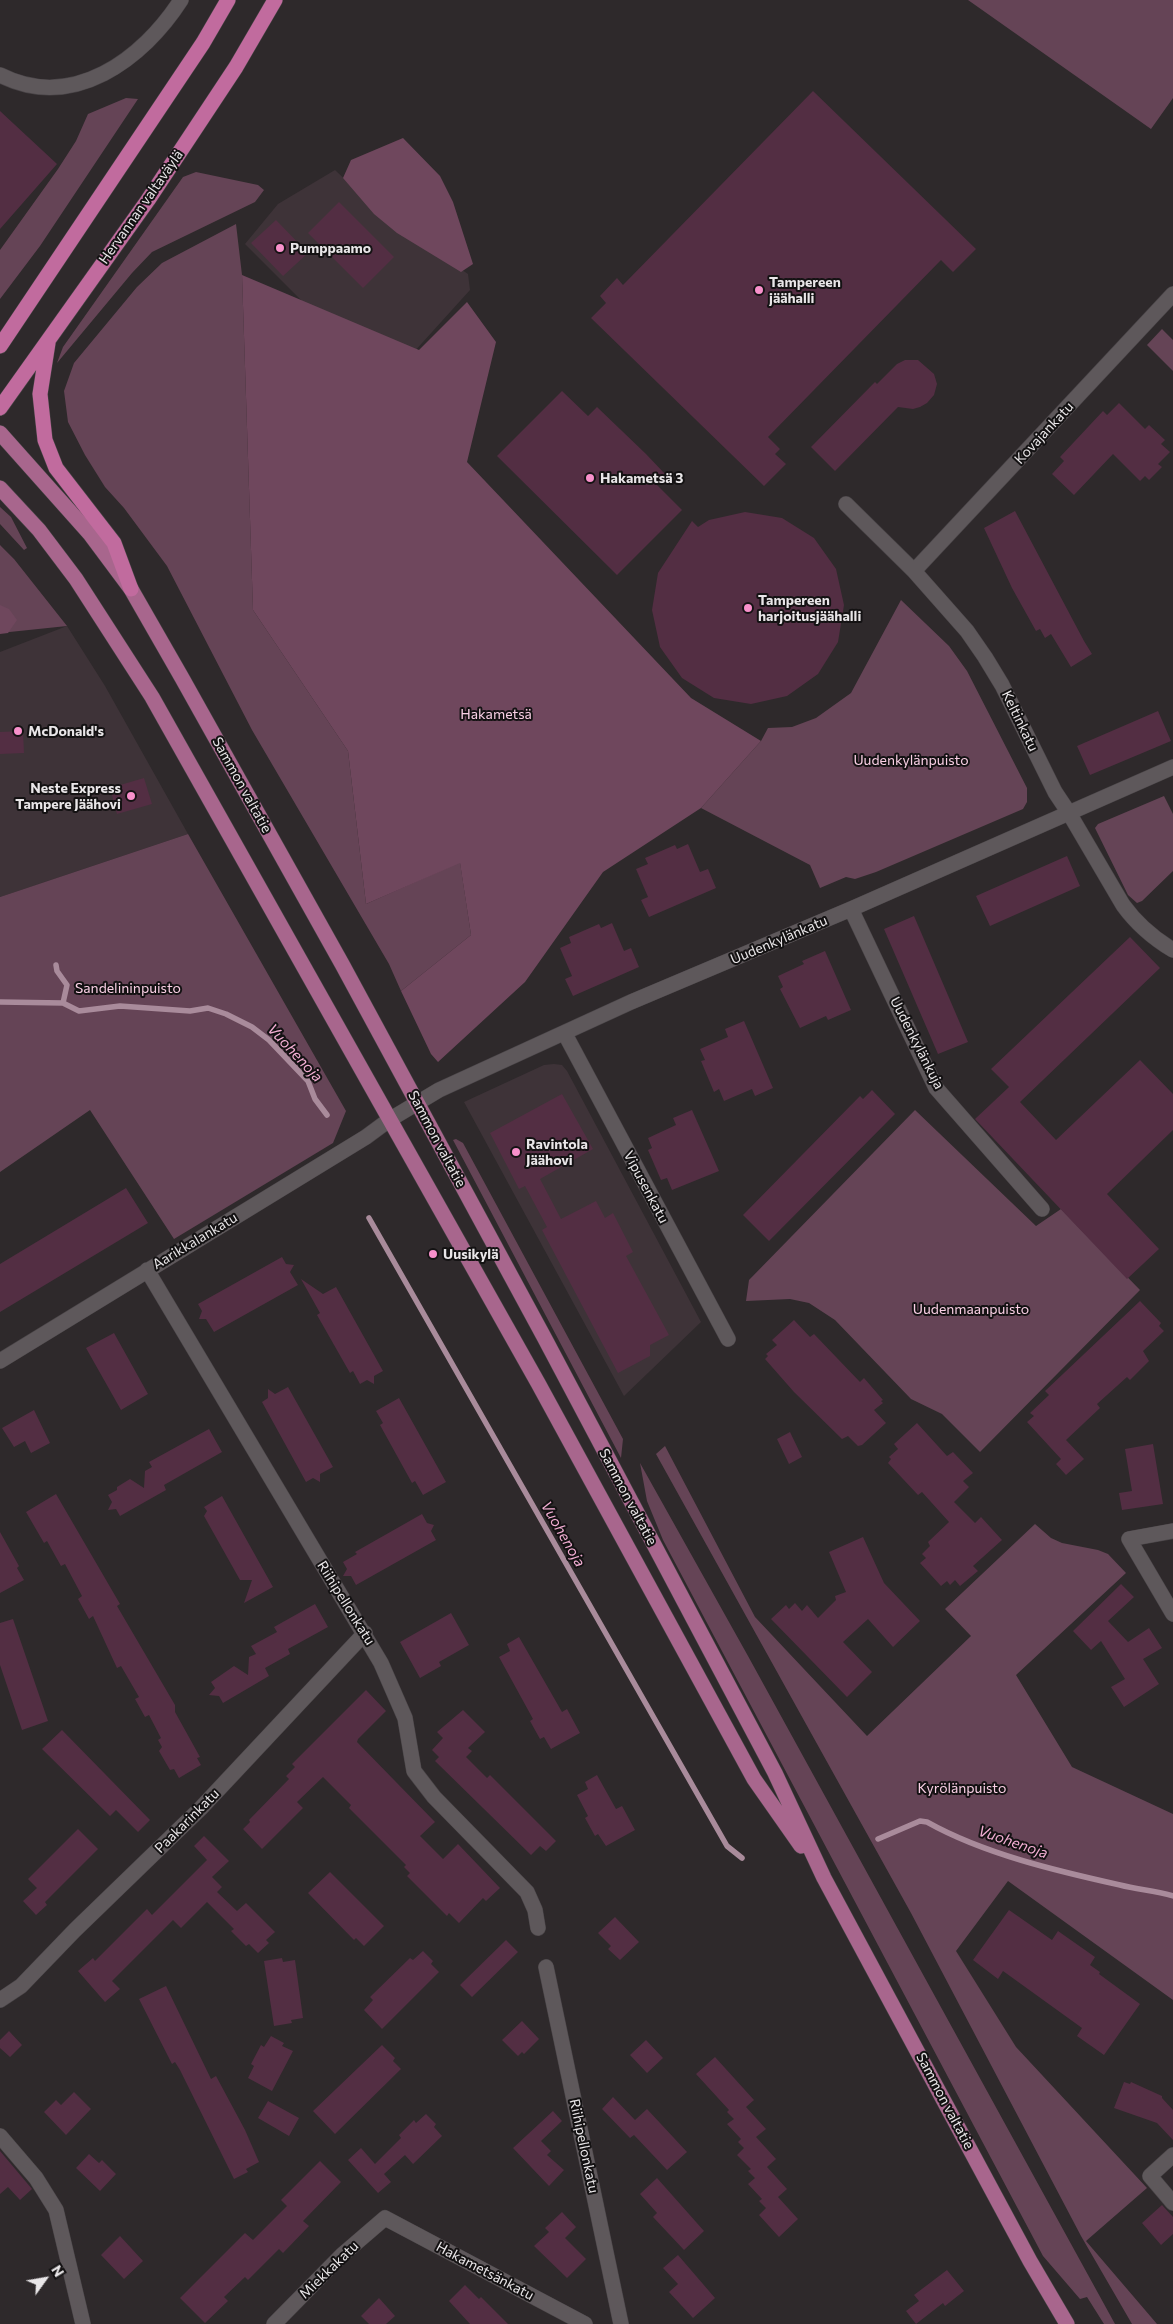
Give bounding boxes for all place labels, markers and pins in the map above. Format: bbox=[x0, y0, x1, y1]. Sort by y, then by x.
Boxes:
place label: Pumppaamo bbox=[290, 240, 371, 256]
marker: Pumppaamo bbox=[274, 242, 286, 254]
place label: Tampereen jäähalli bbox=[769, 274, 841, 306]
marker: Tampereen jäähalli bbox=[753, 284, 765, 296]
place label: Hakametsä 3 bbox=[600, 470, 683, 486]
marker: Hakametsä 3 bbox=[584, 472, 596, 484]
place label: Tampereen harjoitusjäähalli bbox=[758, 592, 861, 624]
marker: Tampereen harjoitusjäähalli bbox=[742, 602, 754, 614]
place label: McDonald's bbox=[28, 723, 104, 739]
marker: McDonald's bbox=[12, 725, 24, 737]
place label: Neste Express Tampere Jäähovi bbox=[15, 780, 121, 812]
marker: Neste Express Tampere Jäähovi bbox=[125, 790, 137, 802]
place label: Ravintola Jäähovi bbox=[526, 1136, 588, 1168]
marker: Ravintola Jäähovi bbox=[510, 1146, 522, 1158]
place label: Uusikylä bbox=[443, 1246, 498, 1262]
marker: Uusikylä bbox=[427, 1248, 439, 1260]

